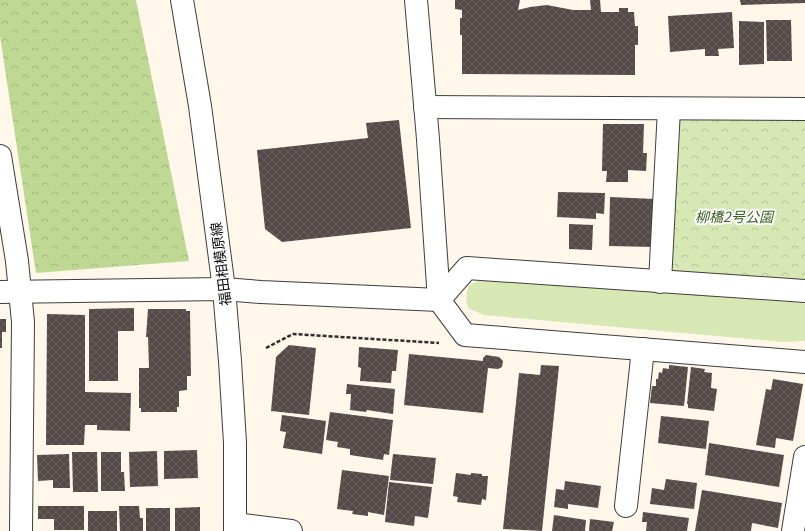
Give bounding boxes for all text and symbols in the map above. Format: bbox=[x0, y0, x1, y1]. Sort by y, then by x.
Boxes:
park label: 柳橋2号公園 bbox=[695, 206, 775, 226]
street label: 福田相模原線 bbox=[205, 221, 235, 307]

